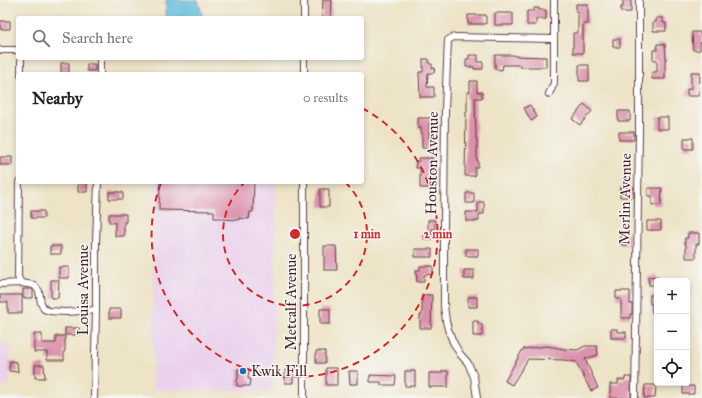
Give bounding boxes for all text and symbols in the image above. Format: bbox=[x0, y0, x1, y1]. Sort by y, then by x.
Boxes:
search box bbox=[16, 16, 364, 60]
icon: search bbox=[30, 27, 52, 49]
text: Search here bbox=[62, 29, 133, 47]
text: Nearby bbox=[32, 88, 83, 109]
text: 0 results bbox=[303, 90, 348, 106]
street label: Houston Avenue bbox=[422, 111, 442, 215]
street label: Merlin Avenue bbox=[615, 153, 635, 245]
centre of rings bbox=[288, 227, 302, 241]
text: 1 min bbox=[353, 227, 381, 241]
text: 2 min bbox=[424, 227, 453, 241]
street label: Louisa Avenue bbox=[74, 245, 92, 335]
street label: Metcalf Avenue bbox=[282, 254, 300, 350]
map controls bbox=[654, 278, 690, 386]
button: + bbox=[654, 278, 690, 314]
button: − bbox=[654, 314, 690, 350]
button: locate bbox=[654, 350, 690, 386]
place label: Kwik Fill bbox=[251, 362, 308, 380]
marker: Kwik Fill bbox=[238, 366, 248, 376]

